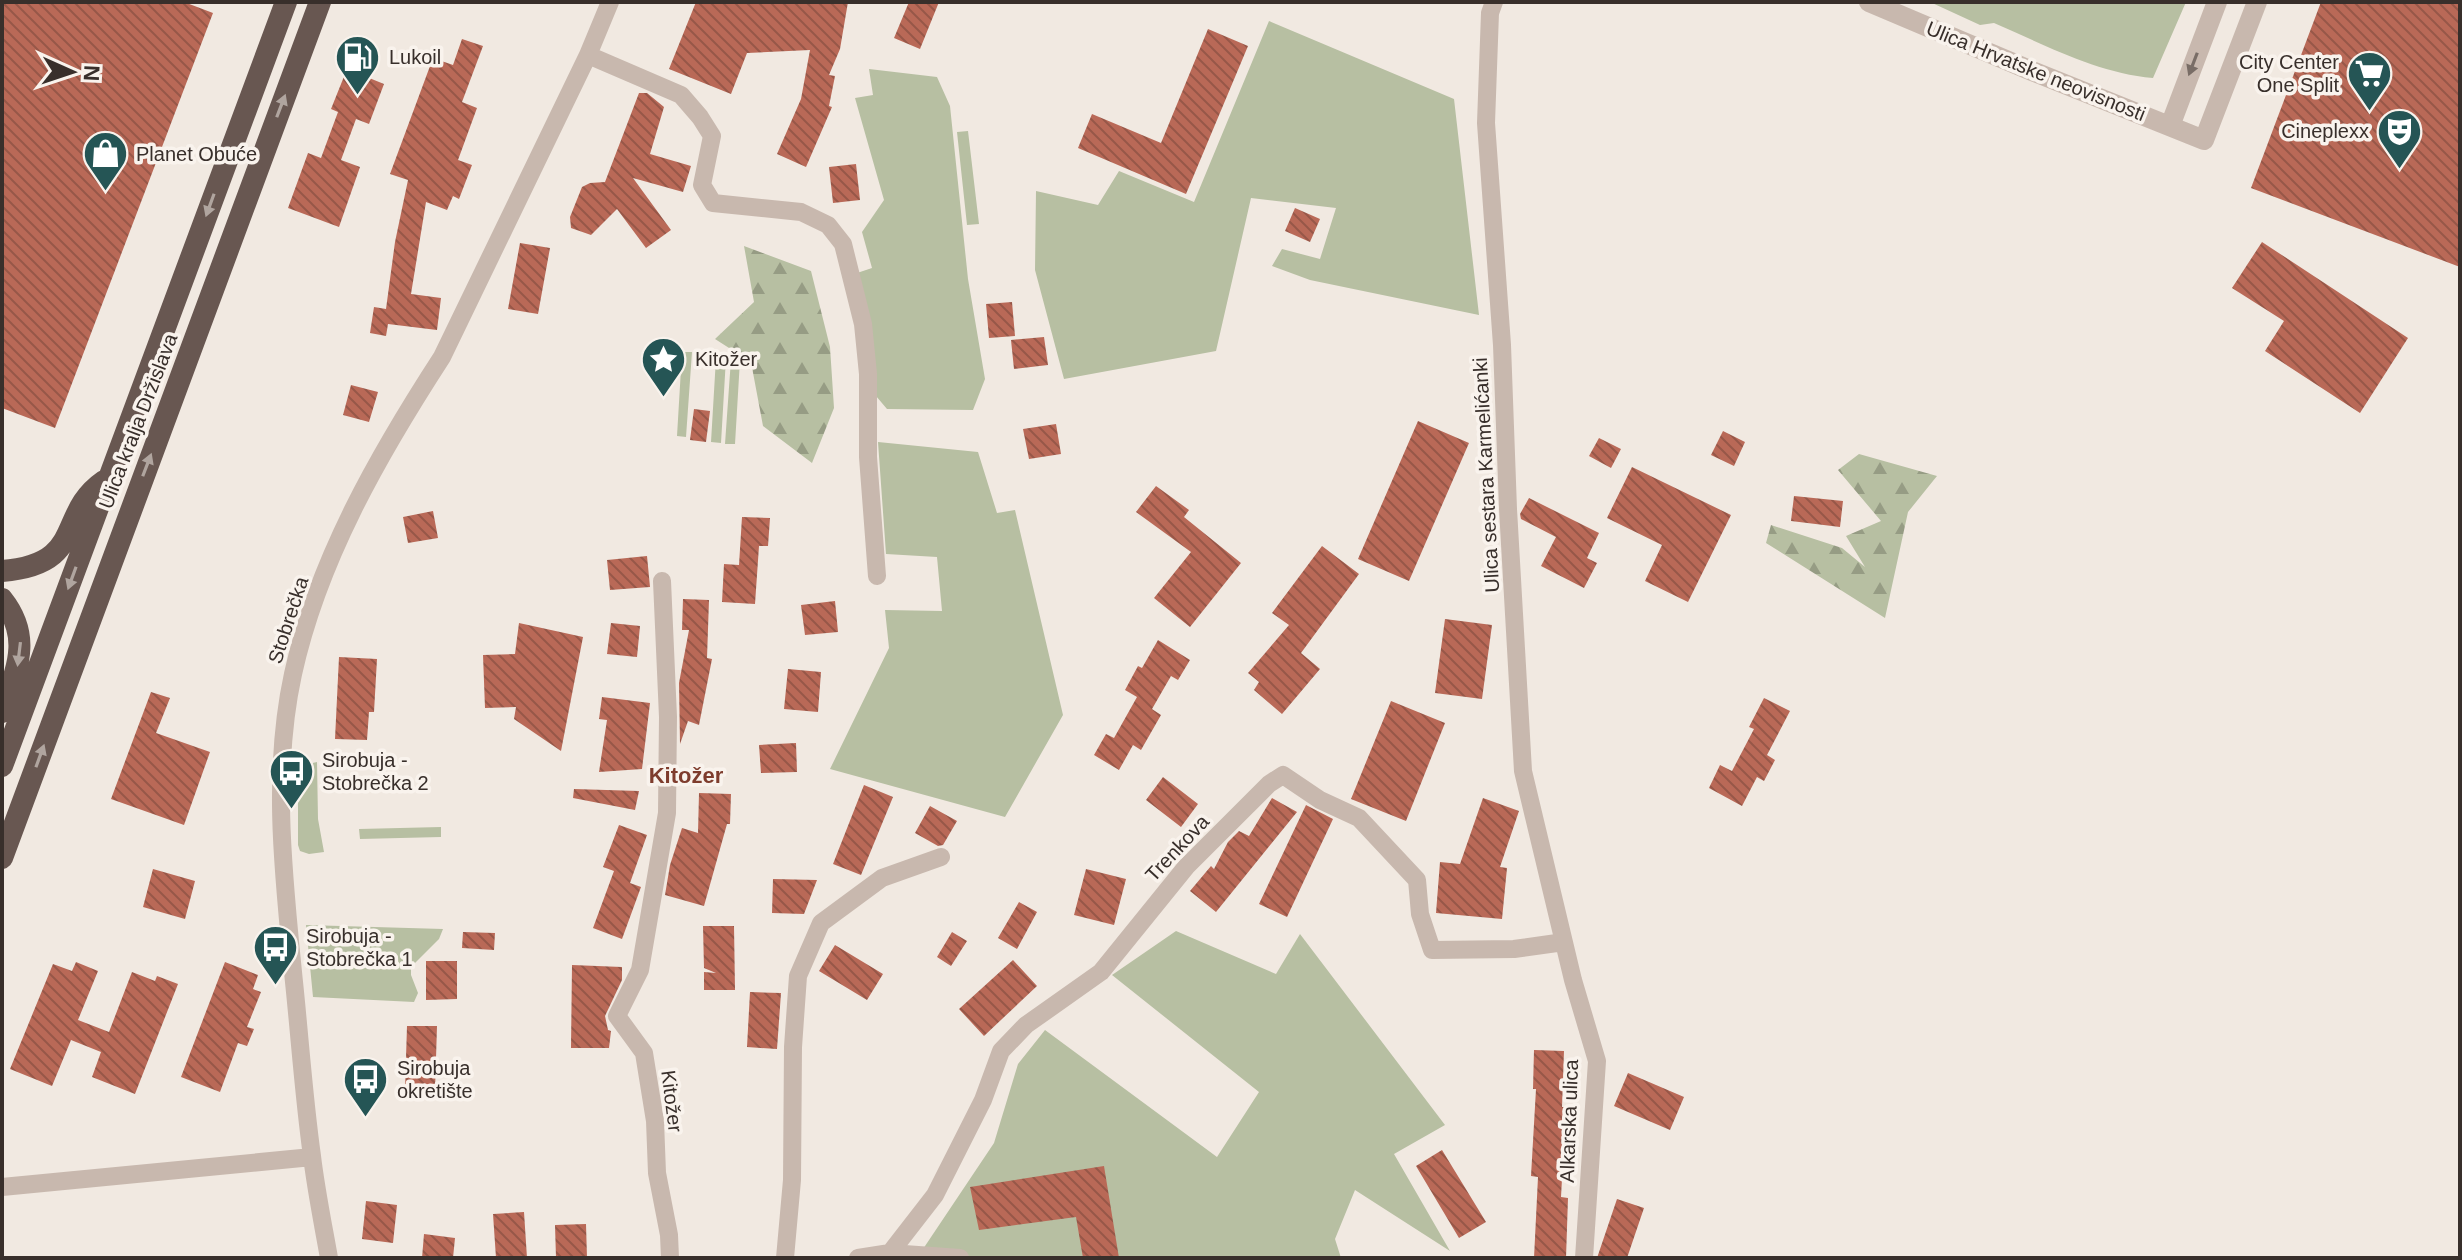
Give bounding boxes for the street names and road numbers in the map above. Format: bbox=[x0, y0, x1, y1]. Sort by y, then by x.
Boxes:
street label: Ulica Hrvatske neovisnosti bbox=[1923, 17, 2149, 125]
street label: Ulica kralja Držislava bbox=[94, 330, 182, 512]
street label: Ulica sestara Karmelićanki bbox=[1469, 357, 1503, 593]
street label: Stobrečka bbox=[264, 573, 313, 666]
street label: Trenkova bbox=[1141, 810, 1214, 886]
street label: Alkarska ulica bbox=[1556, 1058, 1582, 1183]
street label: Kitožer bbox=[657, 1069, 687, 1134]

